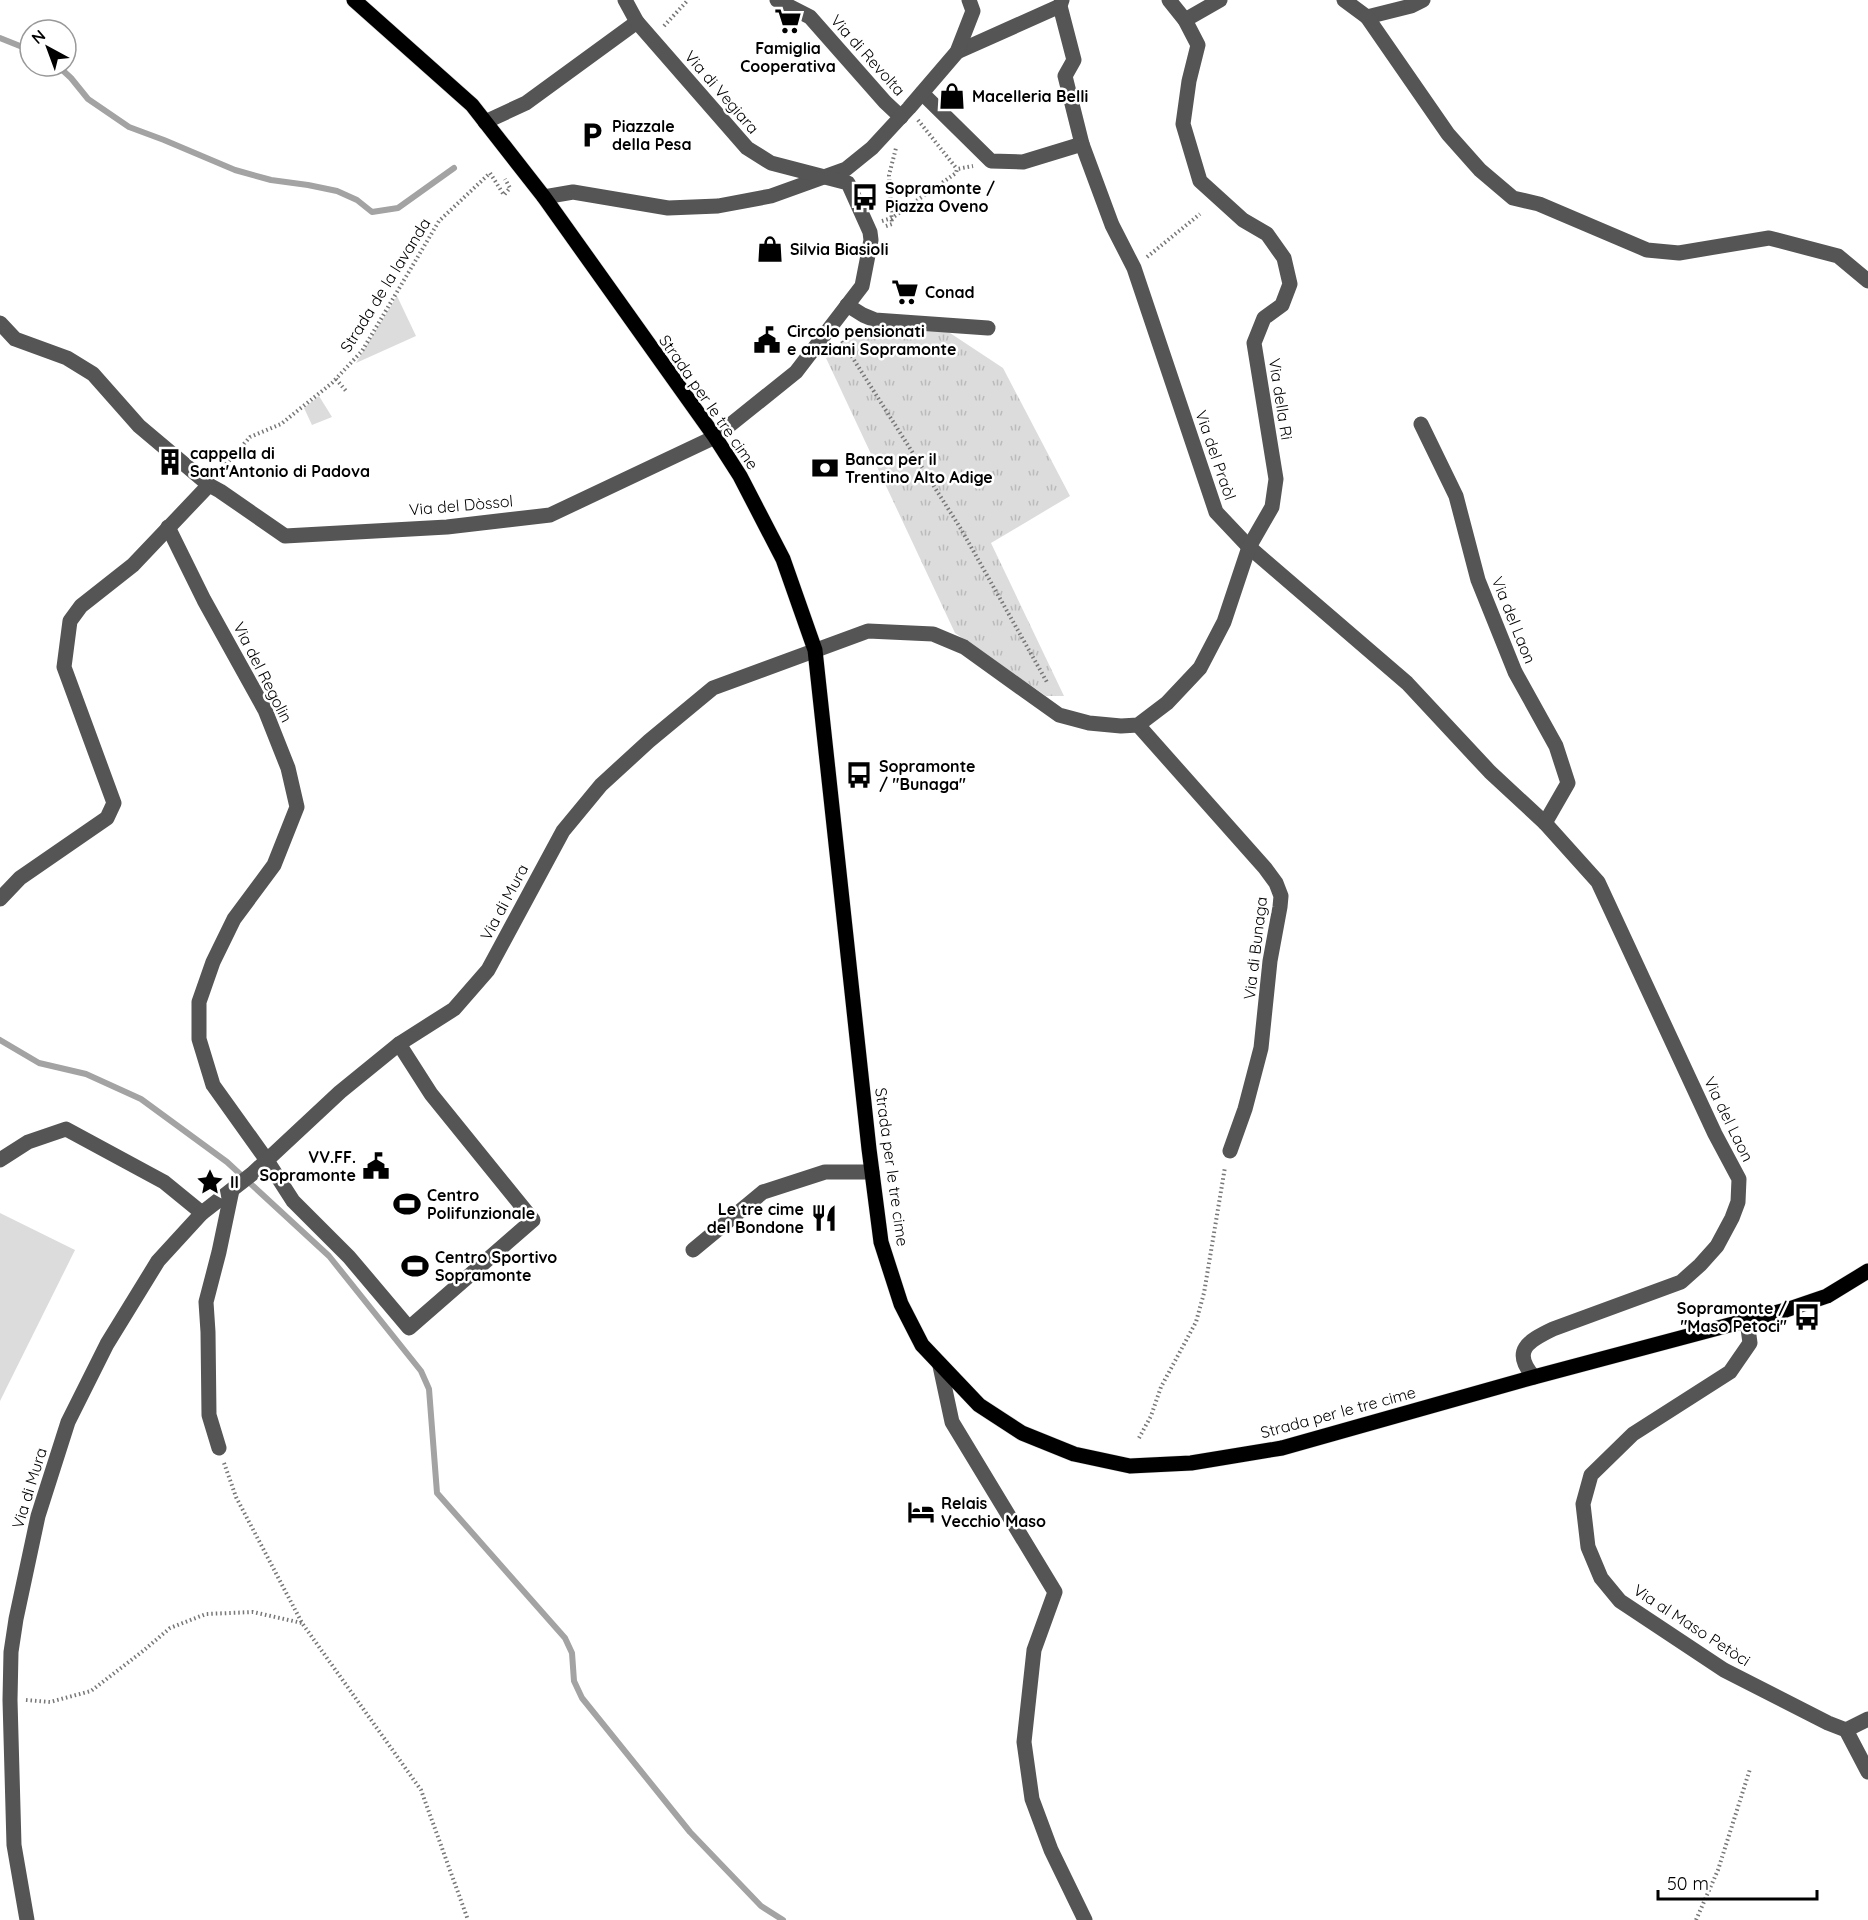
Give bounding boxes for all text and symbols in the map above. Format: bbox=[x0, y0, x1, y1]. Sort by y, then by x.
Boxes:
supermarket icon: Famiglia Cooperativa bbox=[773, 6, 803, 36]
street label: Via di Revolta bbox=[826, 10, 910, 100]
north arrow bbox=[18, 18, 78, 78]
text: N bbox=[27, 25, 49, 48]
place label: Famiglia Cooperativa bbox=[740, 38, 836, 76]
street label: Via di Vegiara bbox=[680, 46, 764, 138]
shop icon: Macelleria Belli bbox=[937, 81, 967, 111]
place label: Macelleria Belli bbox=[972, 86, 1088, 106]
place label: Piazzale della Pesa bbox=[612, 116, 691, 154]
parking icon: Piazzale della Pesa bbox=[577, 120, 607, 150]
place label: Sopramonte / Piazza Oveno bbox=[885, 178, 995, 216]
bus stop icon: Sopramonte / Piazza Oveno bbox=[850, 182, 880, 212]
street label: Strada de la lavanda bbox=[336, 214, 434, 356]
shop icon: Silvia Biasioli bbox=[755, 234, 785, 264]
place label: Silvia Biasioli bbox=[790, 239, 888, 259]
supermarket icon: Conad bbox=[890, 277, 920, 307]
place label: Conad bbox=[925, 282, 975, 302]
place label: Circolo pensionati e anziani Sopramonte bbox=[787, 321, 956, 359]
public building icon: Circolo pensionati e anziani Sopramonte bbox=[752, 325, 782, 355]
street label: Strada per le tre cime bbox=[655, 331, 763, 473]
street label: Via della Ri bbox=[1265, 357, 1297, 441]
street label: Via del Praòl bbox=[1191, 408, 1241, 502]
place label: cappella di Sant'Antonio di Padova bbox=[190, 443, 370, 481]
building icon: cappella di Sant'Antonio di Padova bbox=[155, 447, 185, 477]
place label: Banca per il Trentino Alto Adige bbox=[845, 449, 993, 487]
bank icon: Banca per il Trentino Alto Adige bbox=[810, 453, 840, 483]
street label: Via del Dòssol bbox=[408, 490, 514, 520]
street label: Via del Laon bbox=[1487, 574, 1541, 666]
street label: Via del Regolin bbox=[229, 618, 297, 726]
place label: Sopramonte / "Bunaga" bbox=[879, 756, 976, 794]
bus stop icon: Sopramonte / "Bunaga" bbox=[844, 760, 874, 790]
street label: Via di Mura bbox=[476, 860, 532, 944]
street label: Via di Bunaga bbox=[1239, 895, 1271, 1001]
street label: Via del Laon bbox=[1700, 1073, 1758, 1165]
street label: Strada per le tre cime bbox=[871, 1086, 913, 1248]
place label: VV.FF. Sopramonte bbox=[259, 1147, 356, 1185]
public building icon: VV.FF. Sopramonte bbox=[361, 1151, 391, 1181]
place icon: II bbox=[195, 1167, 225, 1197]
place label: II bbox=[230, 1172, 239, 1192]
place label: Centro Polifunzionale bbox=[427, 1185, 535, 1223]
sports icon: Centro Polifunzionale bbox=[392, 1189, 422, 1219]
place label: Le tre cime del Bondone bbox=[707, 1199, 804, 1237]
restaurant icon: Le tre cime del Bondone bbox=[809, 1203, 839, 1233]
place label: Centro Sportivo Sopramonte bbox=[435, 1247, 557, 1285]
sports icon: Centro Sportivo Sopramonte bbox=[400, 1251, 430, 1281]
place label: Sopramonte / "Maso Petoci" bbox=[1677, 1298, 1787, 1336]
bus stop icon: Sopramonte / "Maso Petoci" bbox=[1792, 1302, 1822, 1332]
street label: Strada per le tre cime bbox=[1258, 1382, 1418, 1442]
street label: Via di Mura bbox=[7, 1445, 51, 1531]
place label: Relais Vecchio Maso bbox=[941, 1493, 1046, 1531]
hotel icon: Relais Vecchio Maso bbox=[906, 1497, 936, 1527]
street label: Via al Maso Petòci bbox=[1630, 1580, 1754, 1670]
scale bar bbox=[1658, 1863, 1817, 1901]
text: 50 m bbox=[1667, 1872, 1709, 1895]

